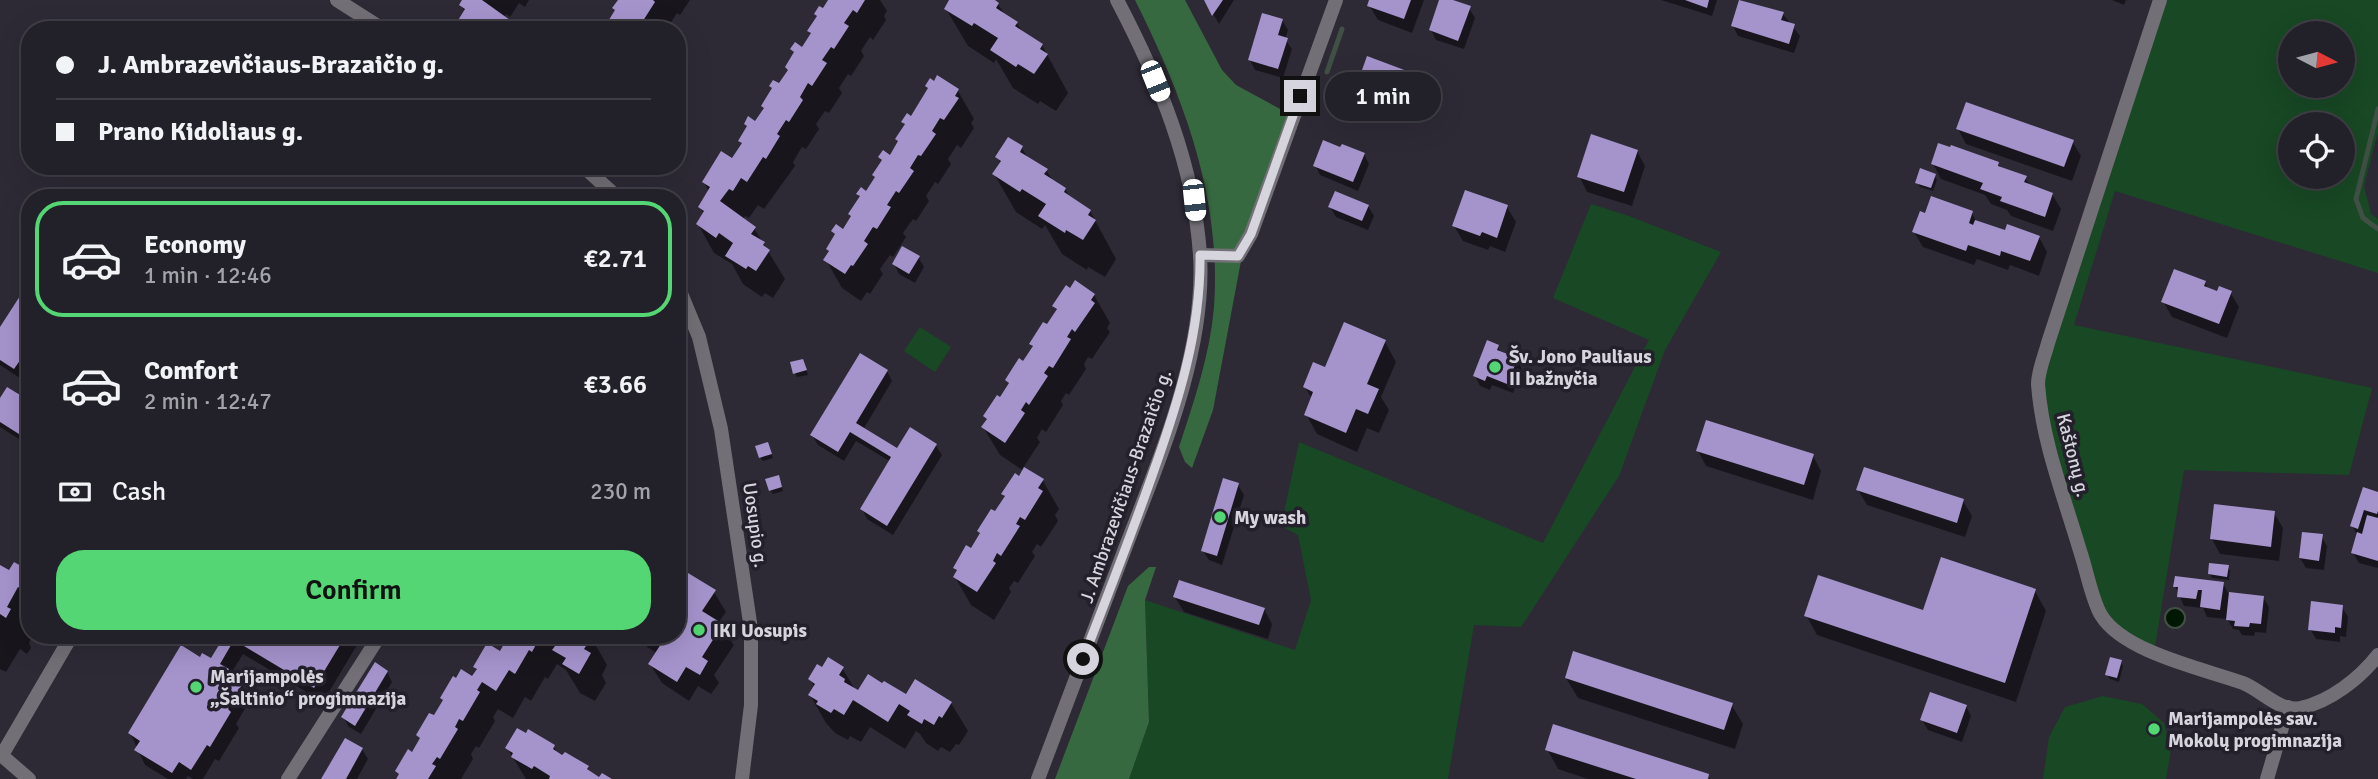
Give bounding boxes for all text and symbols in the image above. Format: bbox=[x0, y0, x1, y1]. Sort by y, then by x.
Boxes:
north arrow bbox=[2278, 21, 2356, 98]
map controls bbox=[2278, 21, 2355, 189]
text: J. Ambrazevičiaus-Brazaičio g. bbox=[98, 49, 444, 81]
car bbox=[1138, 58, 1173, 104]
callout: 1 min bbox=[1324, 72, 1440, 120]
route end bbox=[1284, 80, 1316, 112]
text: 1 min bbox=[1355, 82, 1411, 111]
button: locate bbox=[2278, 112, 2355, 189]
text: Prano Kidoliaus g. bbox=[98, 116, 303, 148]
car bbox=[1182, 178, 1207, 222]
icon: car bbox=[60, 228, 123, 291]
text: Economy bbox=[144, 229, 246, 261]
text: €2.71 bbox=[584, 243, 647, 275]
text: 1 min · 12:46 bbox=[144, 261, 272, 290]
place label: Šv. Jono Pauliaus II bažnyčia bbox=[1509, 345, 1652, 391]
icon: car bbox=[60, 354, 123, 417]
text: Comfort bbox=[144, 355, 238, 387]
marker: Šv. Jono Pauliaus II bažnyčia bbox=[1487, 359, 1503, 375]
street label: J. Ambrazevičiaus-Brazaičio g. bbox=[1075, 366, 1177, 606]
text: €3.66 bbox=[584, 369, 647, 401]
text: 2 min · 12:47 bbox=[144, 387, 272, 416]
street label: Kaštonų g. bbox=[2051, 411, 2095, 500]
icon: cash bbox=[56, 473, 94, 511]
text: Cash bbox=[112, 476, 166, 508]
text: 230 m bbox=[590, 477, 651, 506]
street label: Uosupio g. bbox=[737, 481, 773, 569]
place label: My wash bbox=[1234, 506, 1306, 530]
marker: My wash bbox=[1212, 509, 1228, 525]
button: Confirm bbox=[56, 550, 651, 630]
place label: IKI Uosupis bbox=[713, 619, 807, 643]
marker: IKI Uosupis bbox=[691, 622, 707, 638]
route start bbox=[1067, 643, 1099, 675]
place label: Marijampolės „Šaltinio“ progimnazija bbox=[210, 665, 407, 711]
marker: Marijampolės „Šaltinio“ progimnazija bbox=[188, 679, 204, 695]
place label: Marijampolės sav. Mokolų progimnazija bbox=[2168, 707, 2342, 753]
marker: Marijampolės sav. Mokolų progimnazija bbox=[2146, 721, 2162, 737]

